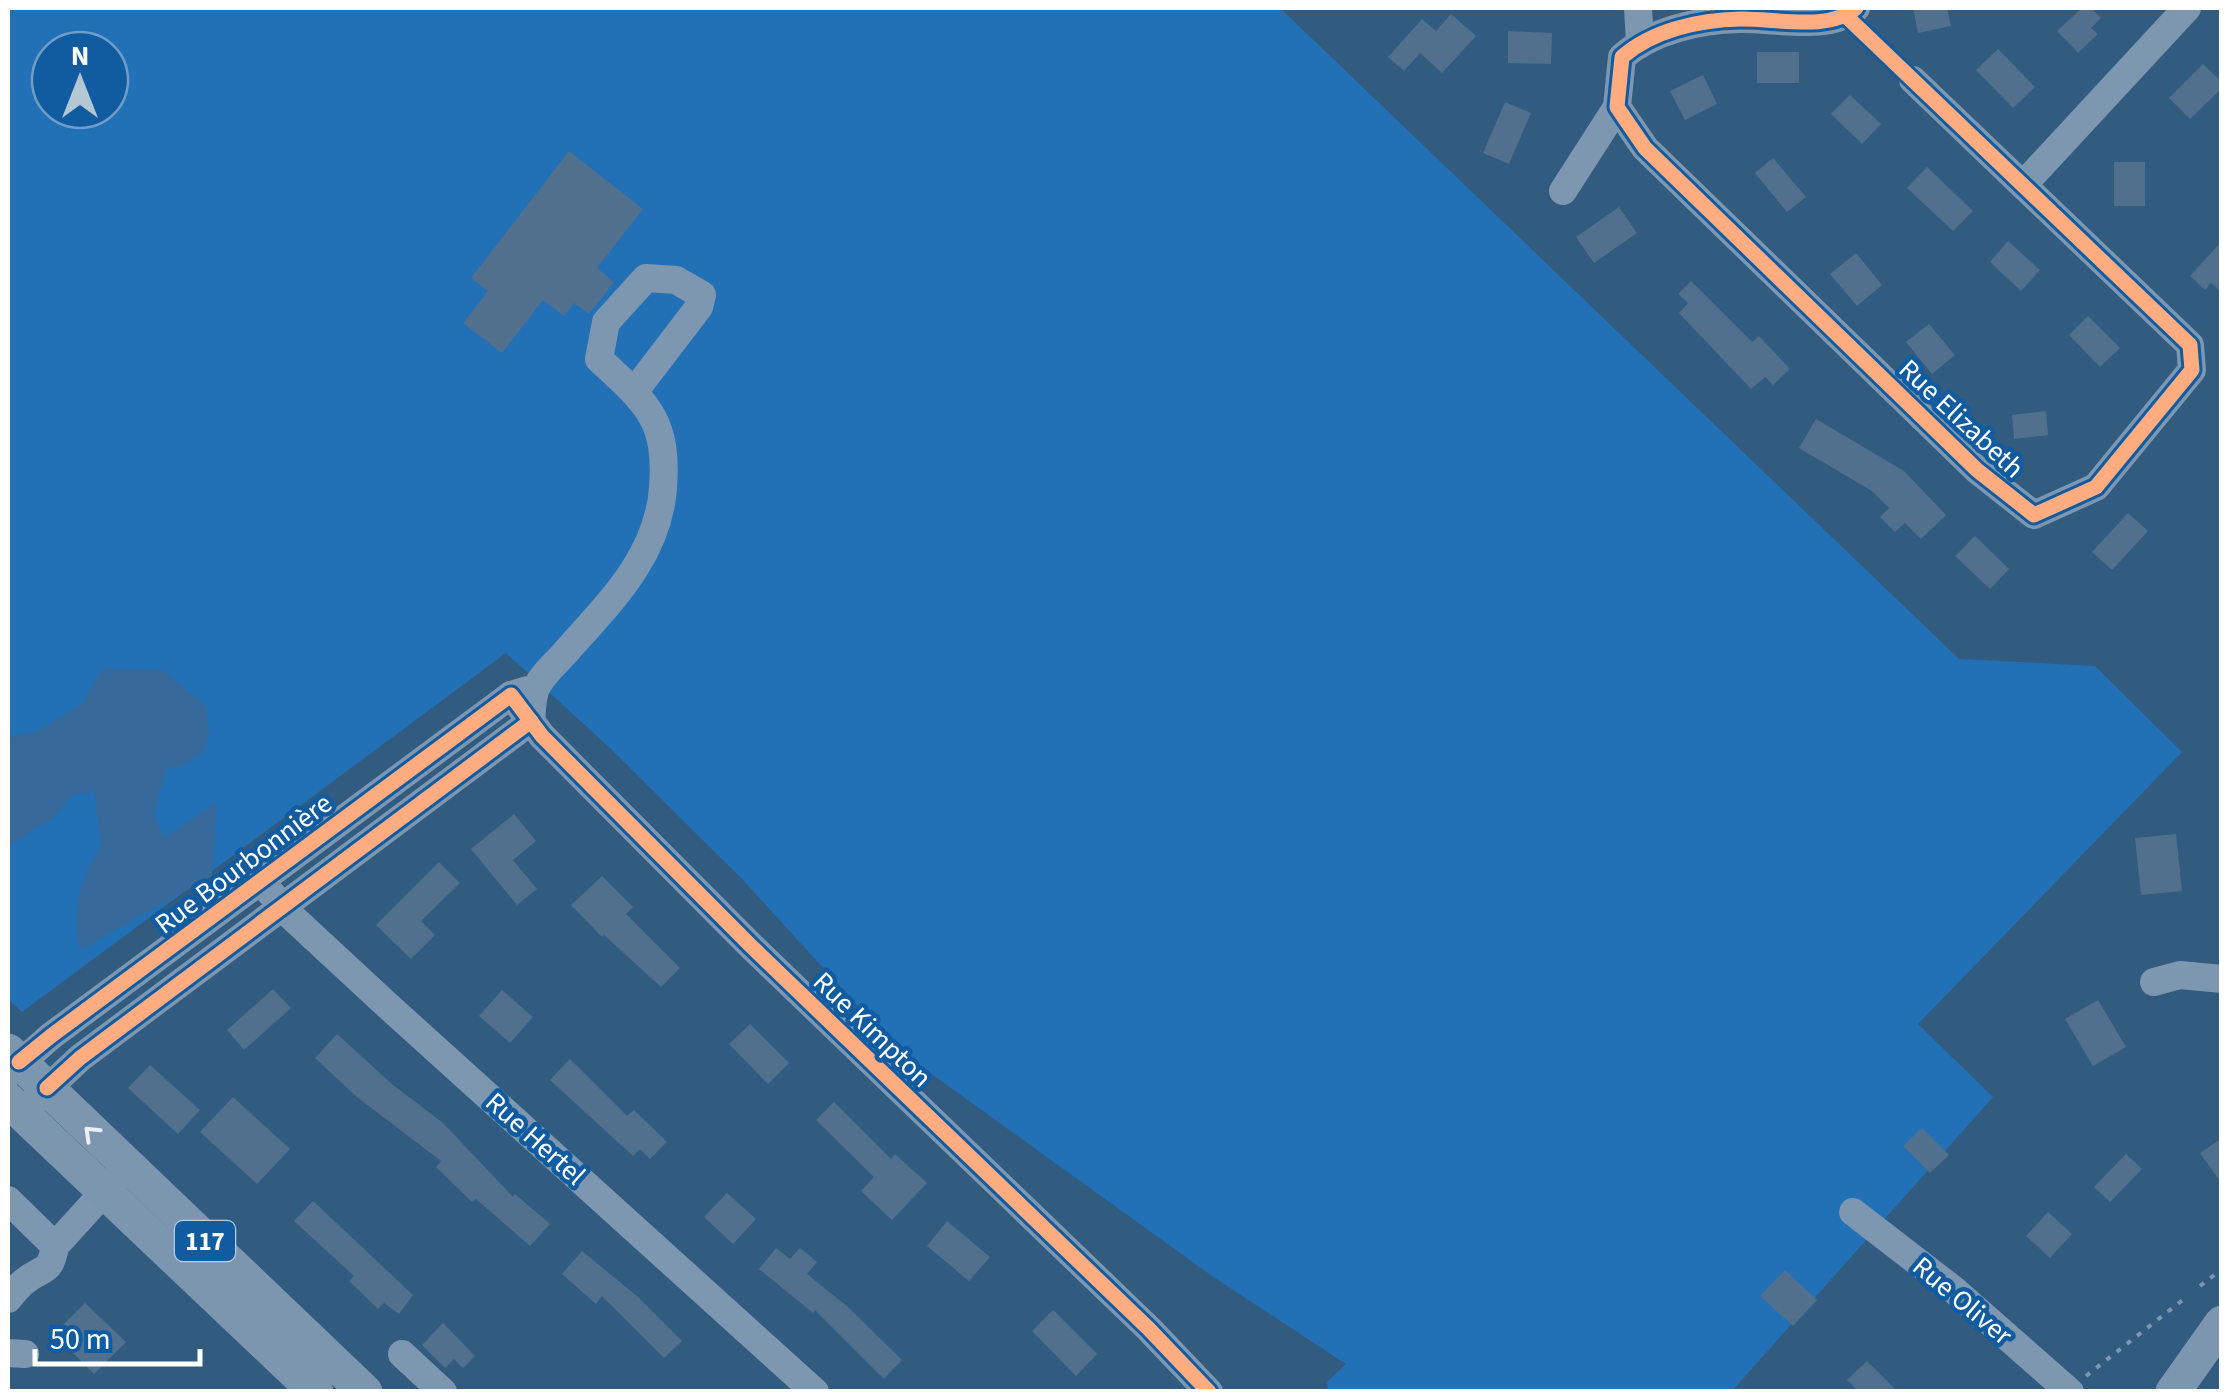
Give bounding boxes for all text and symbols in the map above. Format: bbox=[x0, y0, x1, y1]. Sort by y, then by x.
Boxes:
north arrow bbox=[30, 30, 130, 130]
text: N bbox=[71, 36, 89, 76]
street label: Rue Elizabeth bbox=[1890, 350, 2033, 487]
street label: Rue Bourbonnière bbox=[147, 784, 341, 944]
street label: Rue Kimpton bbox=[804, 963, 941, 1097]
street label: Rue Hertel bbox=[476, 1083, 594, 1195]
one-way arrow bbox=[84, 1126, 102, 1144]
road number: 117 bbox=[175, 1221, 235, 1261]
street label: Rue Oliver bbox=[1904, 1247, 2021, 1355]
scale bar bbox=[35, 1304, 200, 1366]
text: 50 m bbox=[50, 1318, 111, 1361]

